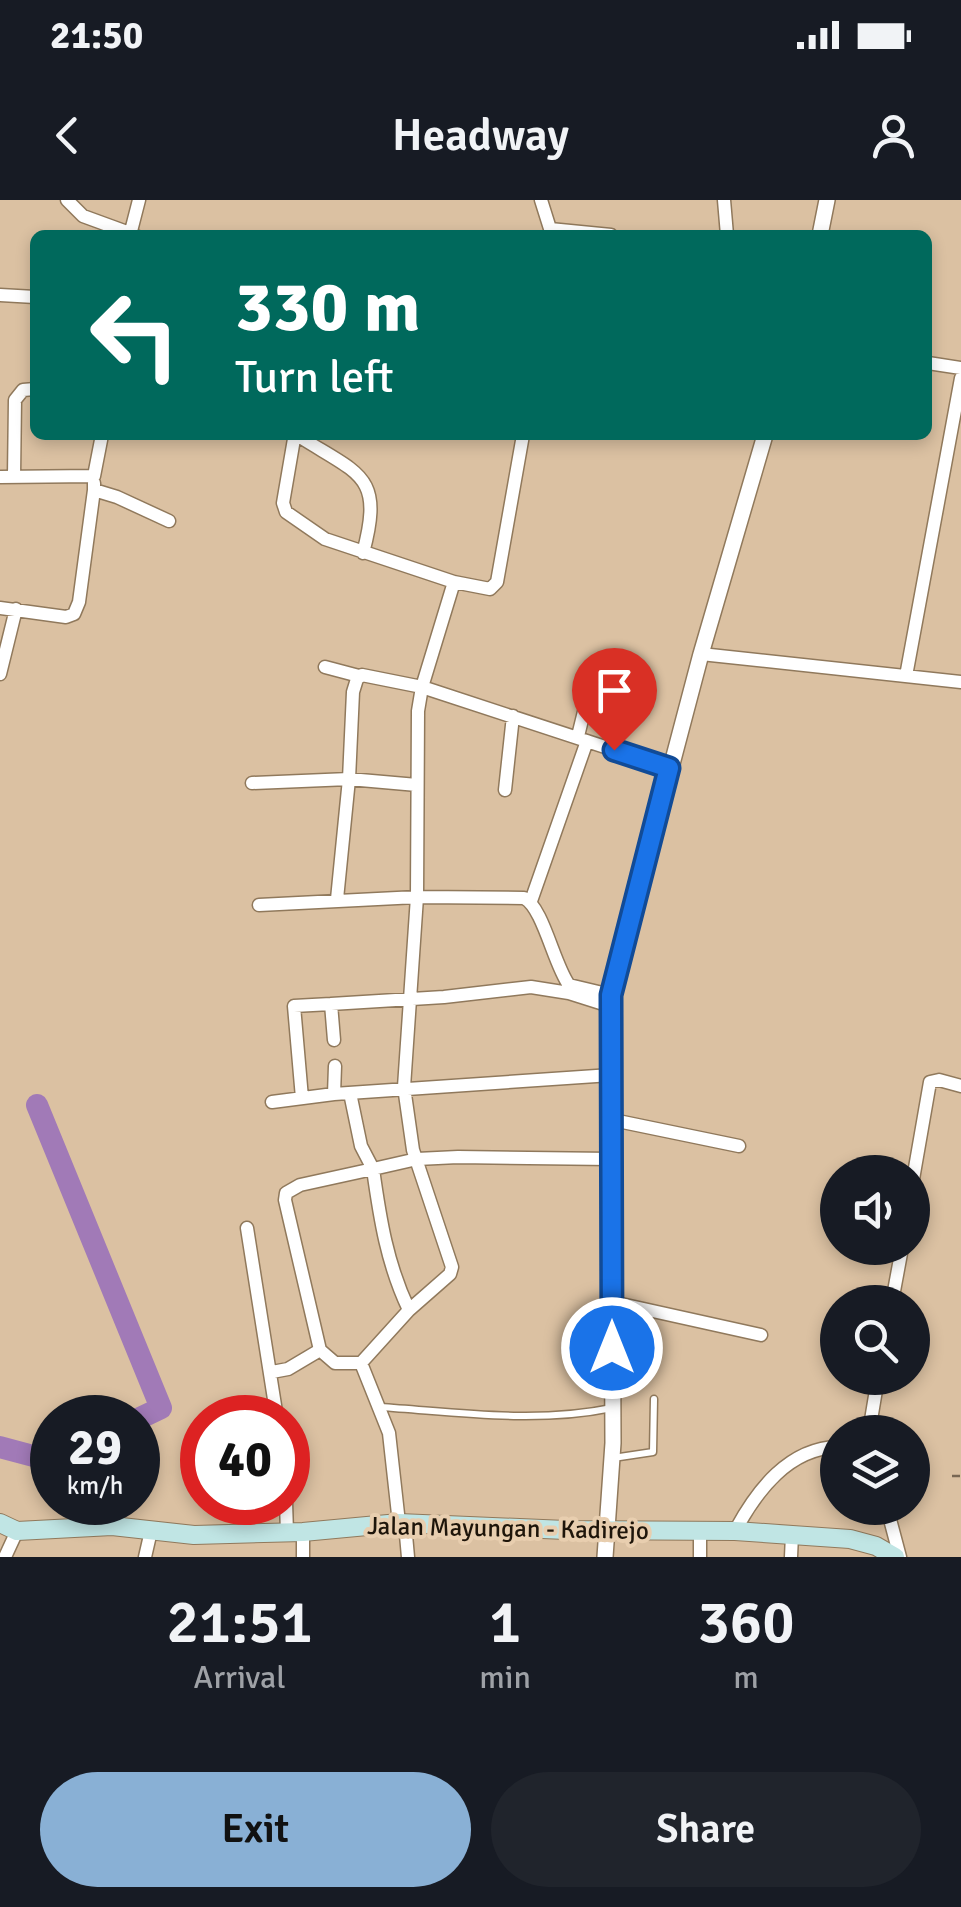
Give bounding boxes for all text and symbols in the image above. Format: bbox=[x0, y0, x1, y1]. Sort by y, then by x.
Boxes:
text: 21:50 bbox=[50, 12, 143, 59]
icon: back bbox=[40, 108, 95, 163]
text: Headway bbox=[392, 108, 569, 163]
icon: person bbox=[866, 108, 921, 163]
text: 330 m bbox=[235, 264, 420, 350]
icon: left bbox=[70, 270, 200, 400]
text: Turn left bbox=[235, 350, 394, 405]
pin bbox=[572, 648, 657, 751]
icon: arrive bbox=[587, 663, 642, 718]
map controls bbox=[820, 1155, 930, 1525]
button: sound bbox=[820, 1155, 930, 1265]
button: search bbox=[820, 1285, 930, 1395]
position arrow bbox=[560, 1296, 664, 1400]
speed limit sign: 40 bbox=[180, 1395, 310, 1525]
button: layers bbox=[820, 1415, 930, 1525]
text: 29 bbox=[68, 1417, 122, 1479]
text: km/h bbox=[67, 1470, 123, 1501]
street label: Jalan Mayungan - Kadirejo bbox=[367, 1510, 649, 1546]
text: 21:51 bbox=[166, 1586, 313, 1660]
text: 1 bbox=[489, 1586, 521, 1660]
text: 360 bbox=[697, 1586, 795, 1660]
text: Arrival bbox=[194, 1658, 286, 1697]
text: min bbox=[479, 1658, 531, 1697]
text: m bbox=[733, 1658, 759, 1697]
button: Exit bbox=[40, 1772, 471, 1887]
button: Share bbox=[491, 1772, 921, 1887]

